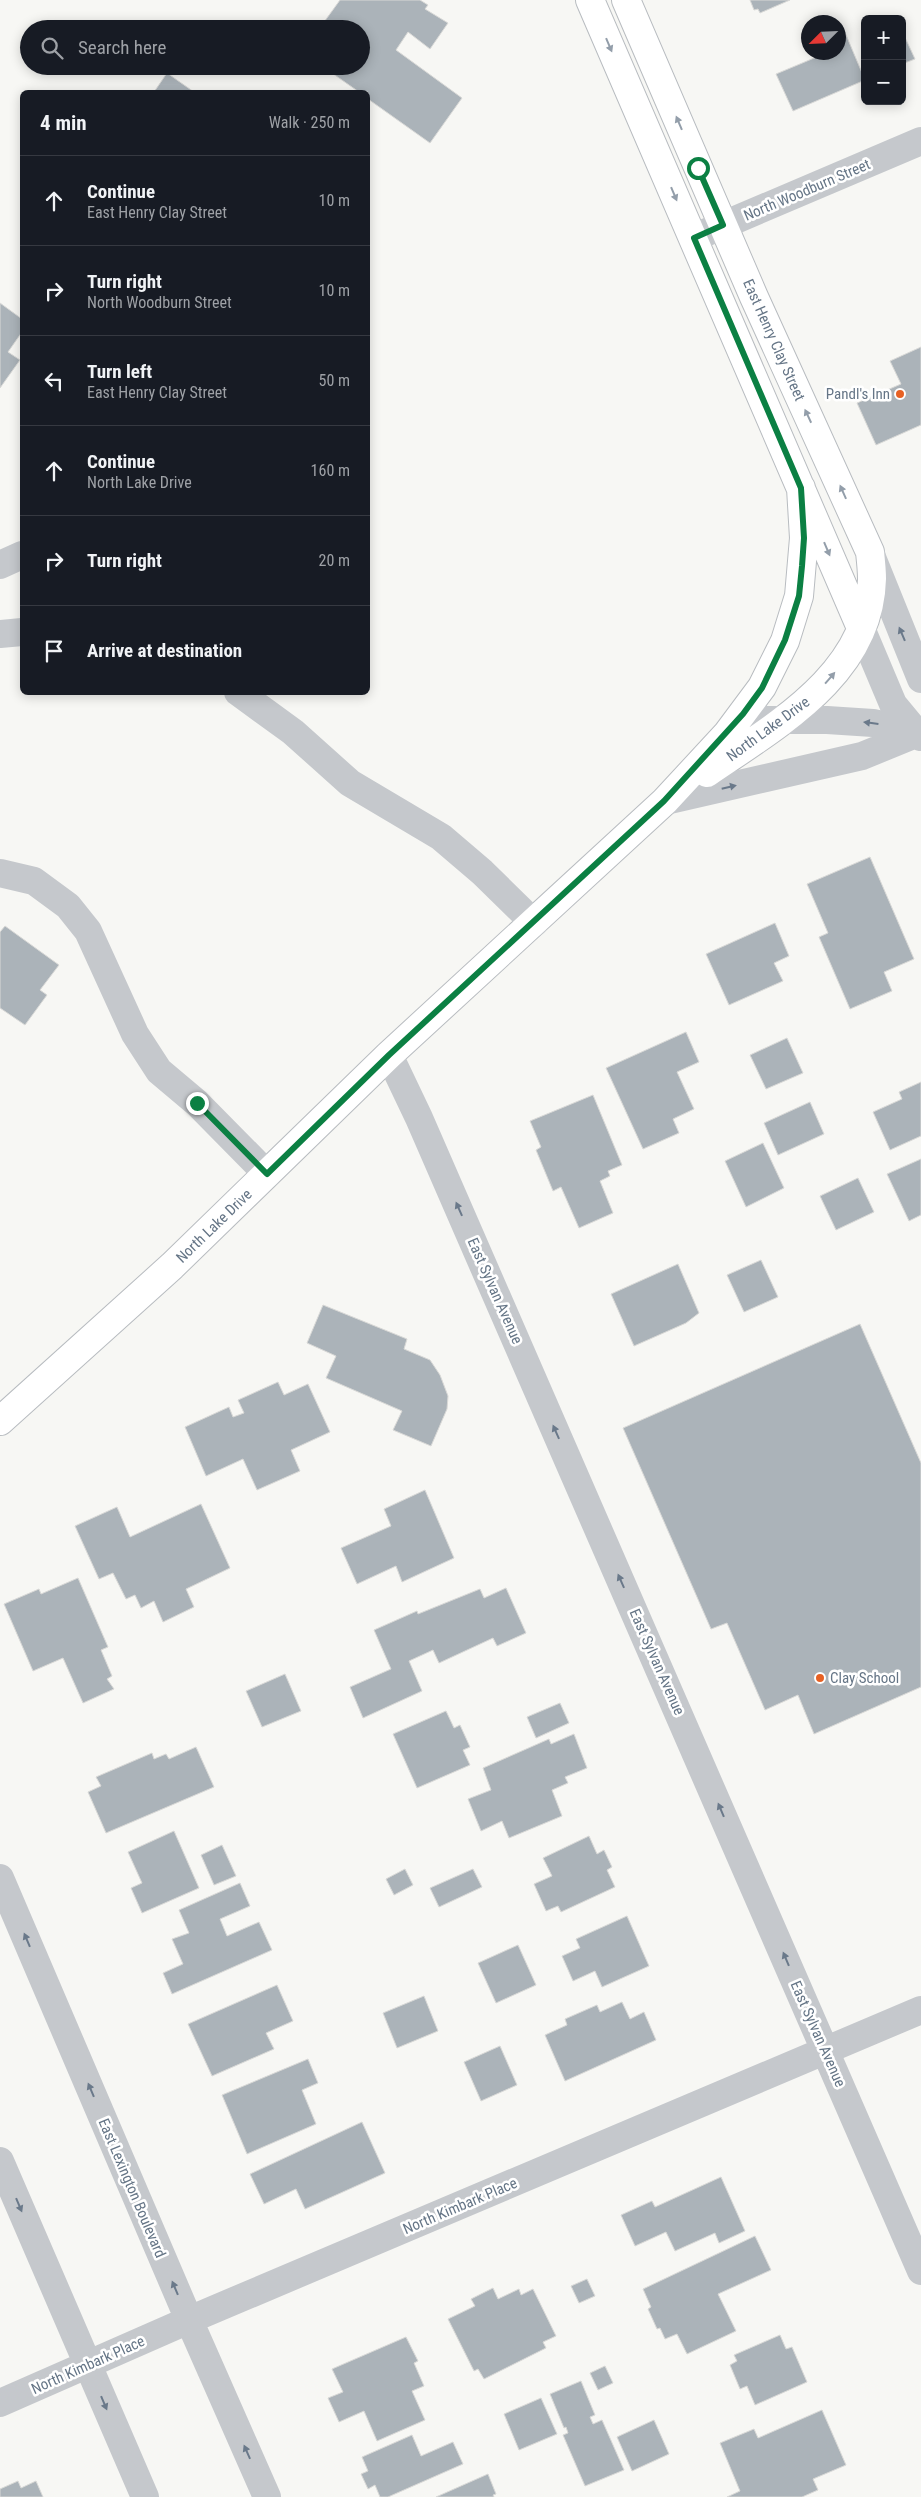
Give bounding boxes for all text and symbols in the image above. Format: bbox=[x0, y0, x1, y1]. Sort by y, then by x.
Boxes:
north arrow bbox=[801, 15, 846, 60]
map controls bbox=[861, 15, 906, 105]
button: + bbox=[861, 15, 906, 60]
search box bbox=[20, 20, 370, 75]
icon: search bbox=[38, 34, 66, 62]
text: Search here bbox=[78, 36, 166, 59]
one-way arrow bbox=[606, 38, 614, 52]
button: − bbox=[861, 60, 906, 105]
text: 4 min bbox=[40, 111, 87, 135]
text: Walk · 250 m bbox=[269, 113, 350, 132]
one-way arrow bbox=[674, 116, 682, 130]
street label: North Woodburn Street bbox=[741, 155, 873, 225]
route start bbox=[687, 157, 710, 180]
text: Continue bbox=[87, 180, 155, 203]
icon: ahead bbox=[40, 187, 68, 215]
one-way arrow bbox=[671, 187, 679, 201]
text: 10 m bbox=[318, 191, 350, 210]
text: East Henry Clay Street bbox=[87, 203, 227, 222]
text: Turn right bbox=[87, 270, 162, 293]
street label: East Henry Clay Street bbox=[739, 276, 809, 404]
icon: right bbox=[40, 277, 68, 305]
text: 10 m bbox=[318, 281, 350, 300]
text: North Woodburn Street bbox=[87, 293, 232, 312]
text: Turn left bbox=[87, 360, 152, 383]
icon: left bbox=[40, 367, 68, 395]
text: 50 m bbox=[318, 371, 350, 390]
text: East Henry Clay Street bbox=[87, 383, 227, 402]
place label: Pandl's Inn bbox=[826, 385, 890, 403]
marker: Pandl's Inn bbox=[894, 388, 906, 400]
one-way arrow bbox=[804, 409, 812, 423]
text: Continue bbox=[87, 450, 155, 473]
icon: ahead bbox=[40, 457, 68, 485]
text: 160 m bbox=[311, 461, 350, 480]
text: North Lake Drive bbox=[87, 473, 192, 492]
one-way arrow bbox=[838, 485, 846, 499]
one-way arrow bbox=[823, 542, 831, 556]
icon: right bbox=[40, 547, 68, 575]
text: Turn right bbox=[87, 549, 162, 572]
text: 20 m bbox=[318, 551, 350, 570]
one-way arrow bbox=[897, 627, 905, 641]
icon: arrive bbox=[40, 637, 68, 665]
text: Arrive at destination bbox=[87, 639, 242, 662]
one-way arrow bbox=[824, 672, 835, 685]
street label: North Lake Drive bbox=[723, 693, 813, 765]
one-way arrow bbox=[862, 719, 878, 727]
one-way arrow bbox=[722, 783, 737, 791]
route end bbox=[186, 1092, 209, 1115]
street label: North Lake Drive bbox=[172, 1185, 256, 1267]
one-way arrow bbox=[454, 1202, 462, 1216]
street label: East Sylvan Avenue bbox=[464, 1235, 526, 1347]
one-way arrow bbox=[552, 1425, 560, 1439]
one-way arrow bbox=[616, 1574, 624, 1588]
street label: East Sylvan Avenue bbox=[626, 1606, 688, 1718]
place label: Clay School bbox=[830, 1669, 899, 1687]
marker: Clay School bbox=[814, 1672, 826, 1684]
one-way arrow bbox=[716, 1803, 724, 1817]
one-way arrow bbox=[22, 1933, 30, 1948]
one-way arrow bbox=[781, 1952, 789, 1966]
street label: East Sylvan Avenue bbox=[787, 1978, 849, 2090]
one-way arrow bbox=[86, 2083, 94, 2097]
street label: East Lexington Boulevard bbox=[95, 2116, 169, 2260]
street label: North Kimbark Place bbox=[400, 2174, 520, 2238]
one-way arrow bbox=[16, 2198, 24, 2212]
one-way arrow bbox=[171, 2280, 179, 2295]
street label: North Kimbark Place bbox=[29, 2332, 147, 2398]
one-way arrow bbox=[101, 2396, 109, 2410]
one-way arrow bbox=[243, 2445, 251, 2459]

